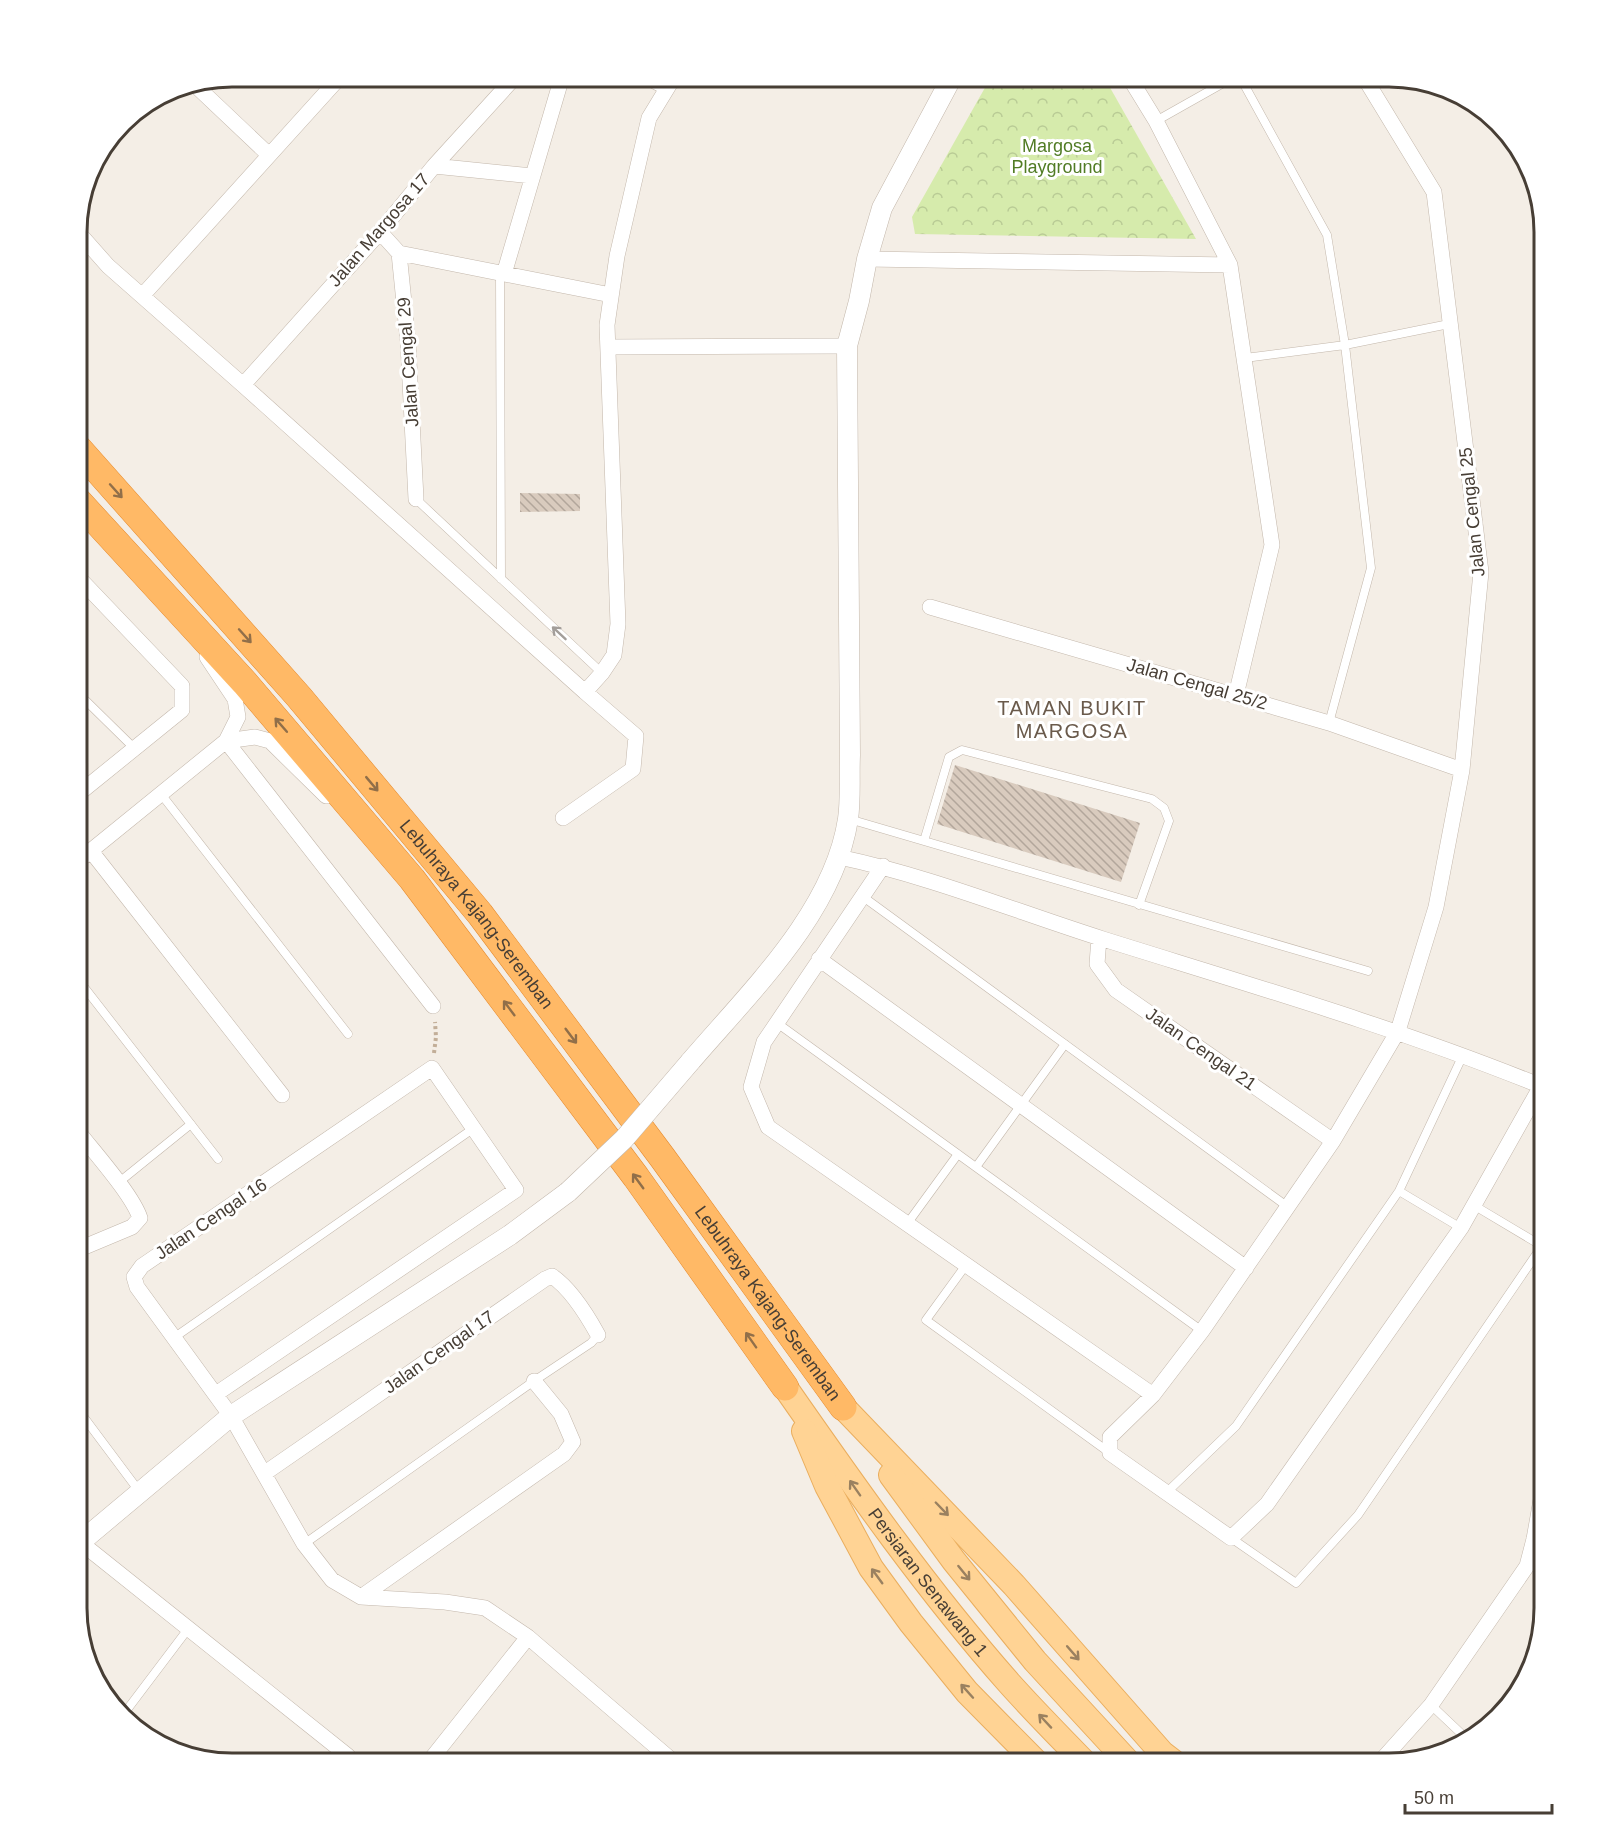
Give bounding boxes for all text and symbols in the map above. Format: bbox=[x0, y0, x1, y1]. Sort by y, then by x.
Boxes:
park label: Margosa Playground bbox=[1011, 136, 1103, 177]
street label: Jalan Margosa 17 bbox=[325, 169, 433, 291]
street label: Jalan Cengal 29 bbox=[393, 296, 423, 428]
street label: Jalan Cengal 25 bbox=[1455, 446, 1489, 578]
one-way arrow bbox=[109, 483, 123, 498]
one-way arrow bbox=[552, 626, 567, 640]
one-way arrow bbox=[238, 628, 252, 643]
street label: Jalan Cengal 25/2 bbox=[1124, 654, 1270, 714]
district label: TAMAN BUKIT MARGOSA bbox=[997, 697, 1147, 742]
one-way arrow bbox=[274, 718, 288, 733]
one-way arrow bbox=[365, 776, 378, 792]
street label: Lebuhraya Kajang-Seremban bbox=[396, 816, 557, 1013]
one-way arrow bbox=[502, 1001, 515, 1017]
street label: Jalan Cengal 21 bbox=[1142, 1003, 1260, 1095]
one-way arrow bbox=[564, 1028, 577, 1044]
one-way arrow bbox=[632, 1173, 644, 1189]
street label: Jalan Cengal 16 bbox=[151, 1174, 271, 1264]
street label: Lebuhraya Kajang-Seremban bbox=[691, 1202, 845, 1404]
street label: Jalan Cengal 17 bbox=[380, 1306, 498, 1398]
one-way arrow bbox=[745, 1332, 758, 1348]
one-way arrow bbox=[849, 1481, 861, 1497]
one-way arrow bbox=[935, 1502, 949, 1517]
street label: Persiaran Senawang 1 bbox=[864, 1504, 992, 1660]
one-way arrow bbox=[957, 1565, 970, 1581]
one-way arrow bbox=[871, 1568, 883, 1584]
one-way arrow bbox=[1066, 1645, 1080, 1660]
one-way arrow bbox=[960, 1684, 974, 1699]
one-way arrow bbox=[1037, 1713, 1052, 1728]
scale bar bbox=[1405, 1777, 1552, 1815]
text: 50 m bbox=[1414, 1788, 1454, 1808]

